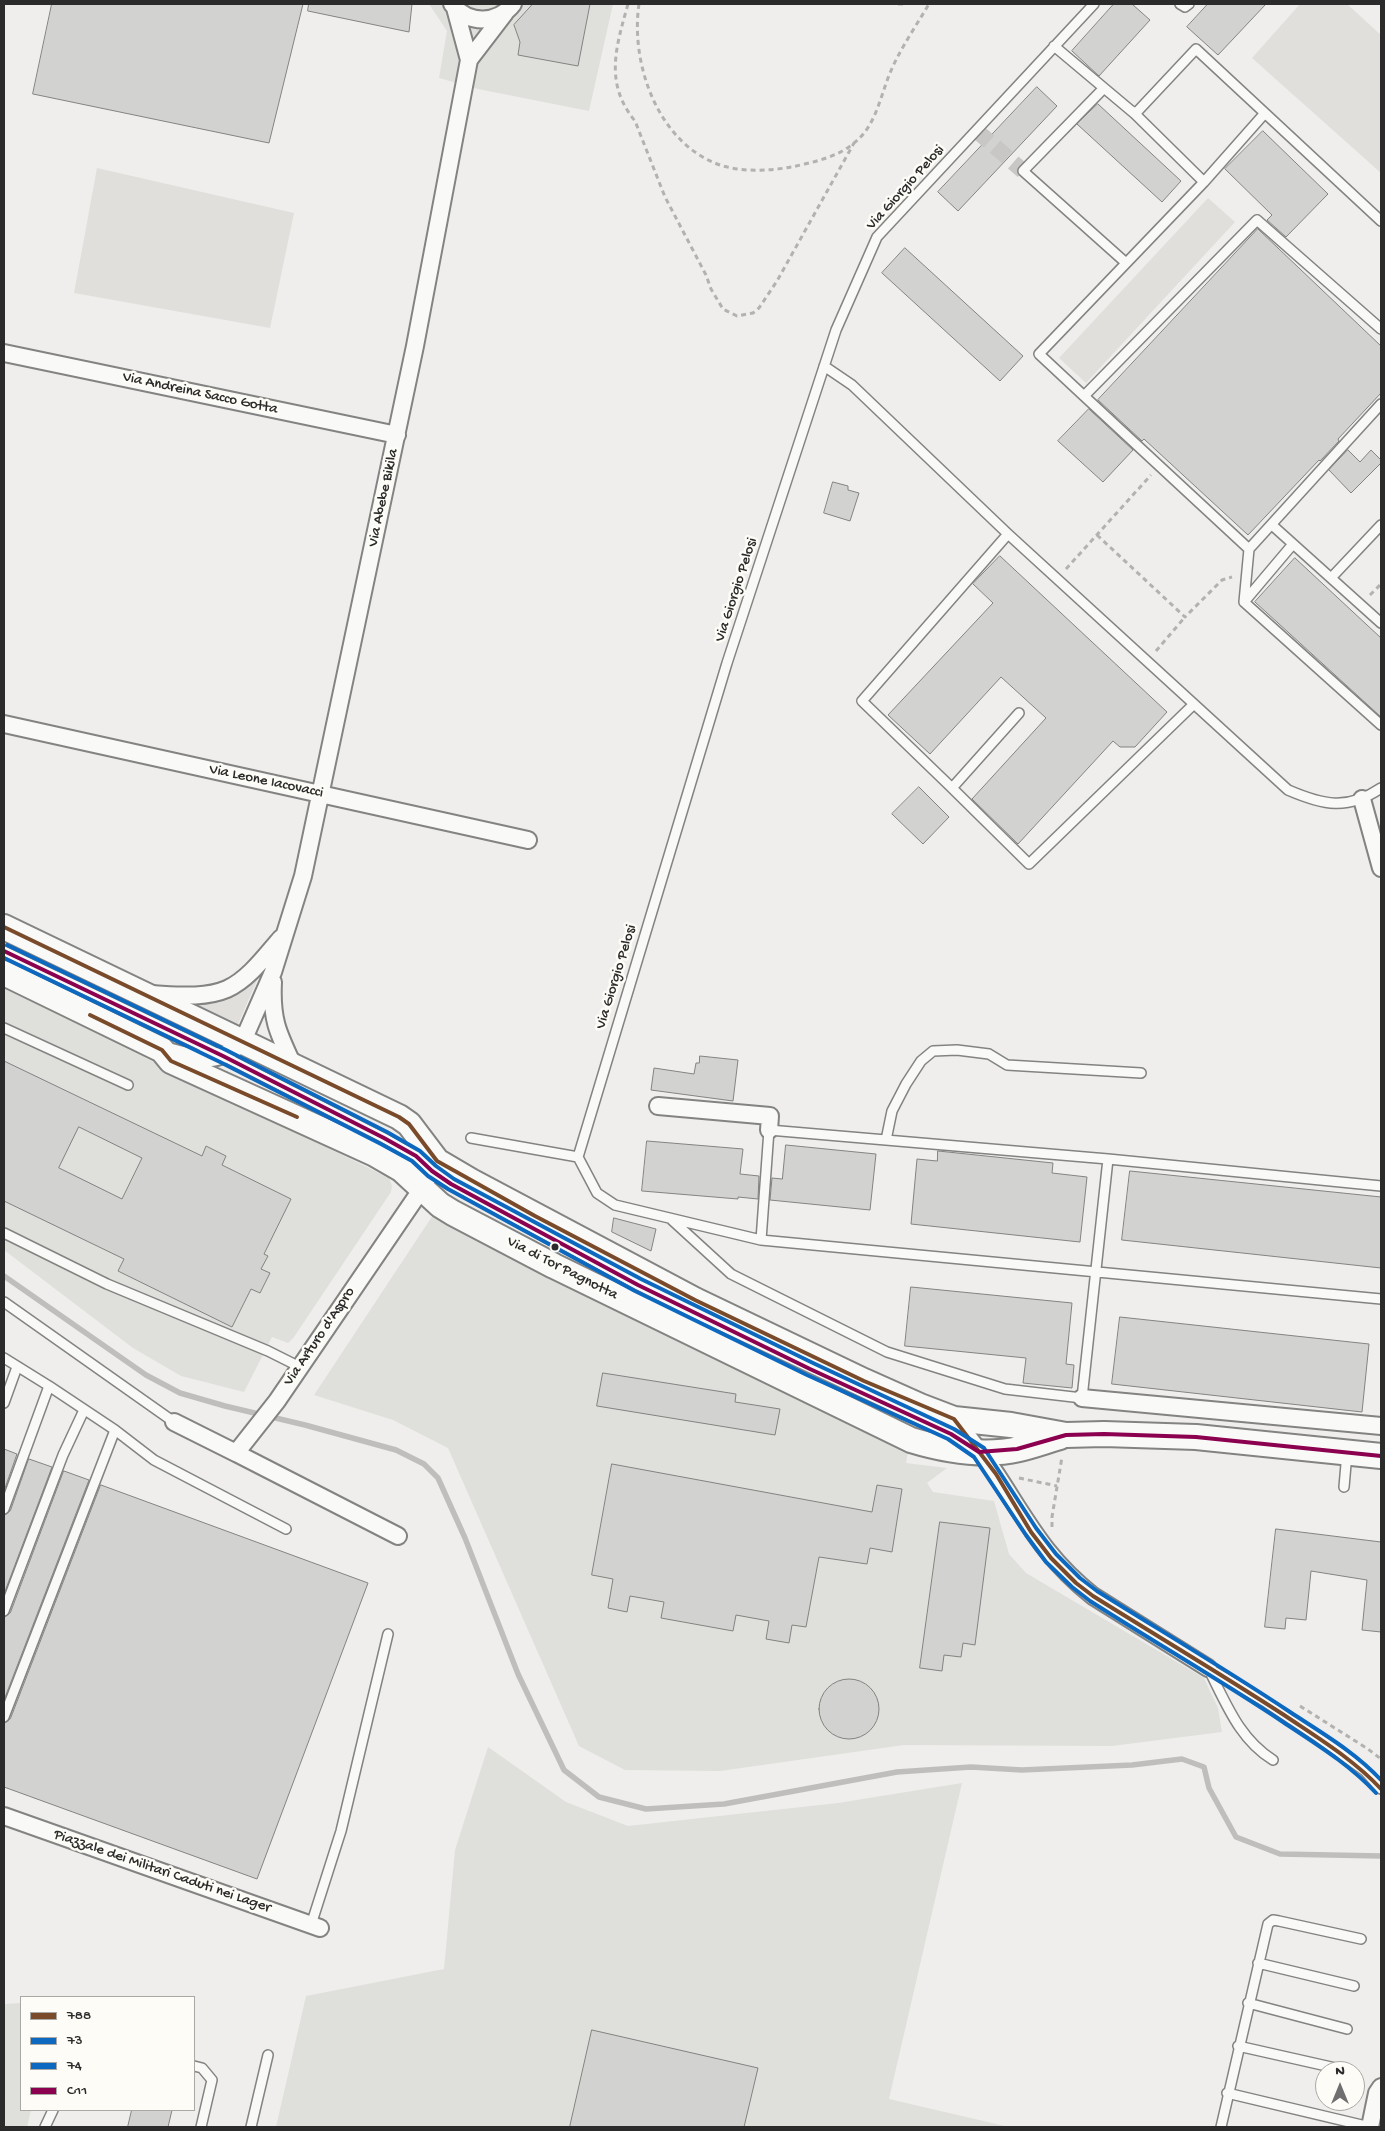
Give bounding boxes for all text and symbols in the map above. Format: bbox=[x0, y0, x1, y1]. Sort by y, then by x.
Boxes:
street label: Via Giorgio Pelosi bbox=[863, 142, 949, 234]
street label: Via Andreina Sacco Gotta bbox=[121, 369, 279, 419]
street label: Via Abebe Bikila bbox=[365, 447, 403, 549]
street label: Via Giorgio Pelosi bbox=[712, 536, 762, 644]
street label: Via Leone Iacovacci bbox=[207, 761, 325, 803]
street label: Via Giorgio Pelosi bbox=[593, 923, 641, 1031]
street label: Via di Tor Pagnotta bbox=[504, 1233, 620, 1305]
unlabelled marker bbox=[550, 1242, 560, 1252]
street label: Via Arturo d'Aspro bbox=[280, 1284, 360, 1390]
street label: Piazzale dei Militari Caduti nei Lager bbox=[51, 1826, 273, 1918]
legend bbox=[20, 1996, 195, 2111]
text: 788 bbox=[67, 2007, 91, 2025]
text: 73 bbox=[67, 2032, 83, 2050]
text: 74 bbox=[67, 2057, 82, 2075]
north arrow bbox=[1315, 2061, 1365, 2111]
text: N bbox=[1335, 2063, 1345, 2080]
text: C11 bbox=[67, 2082, 87, 2100]

